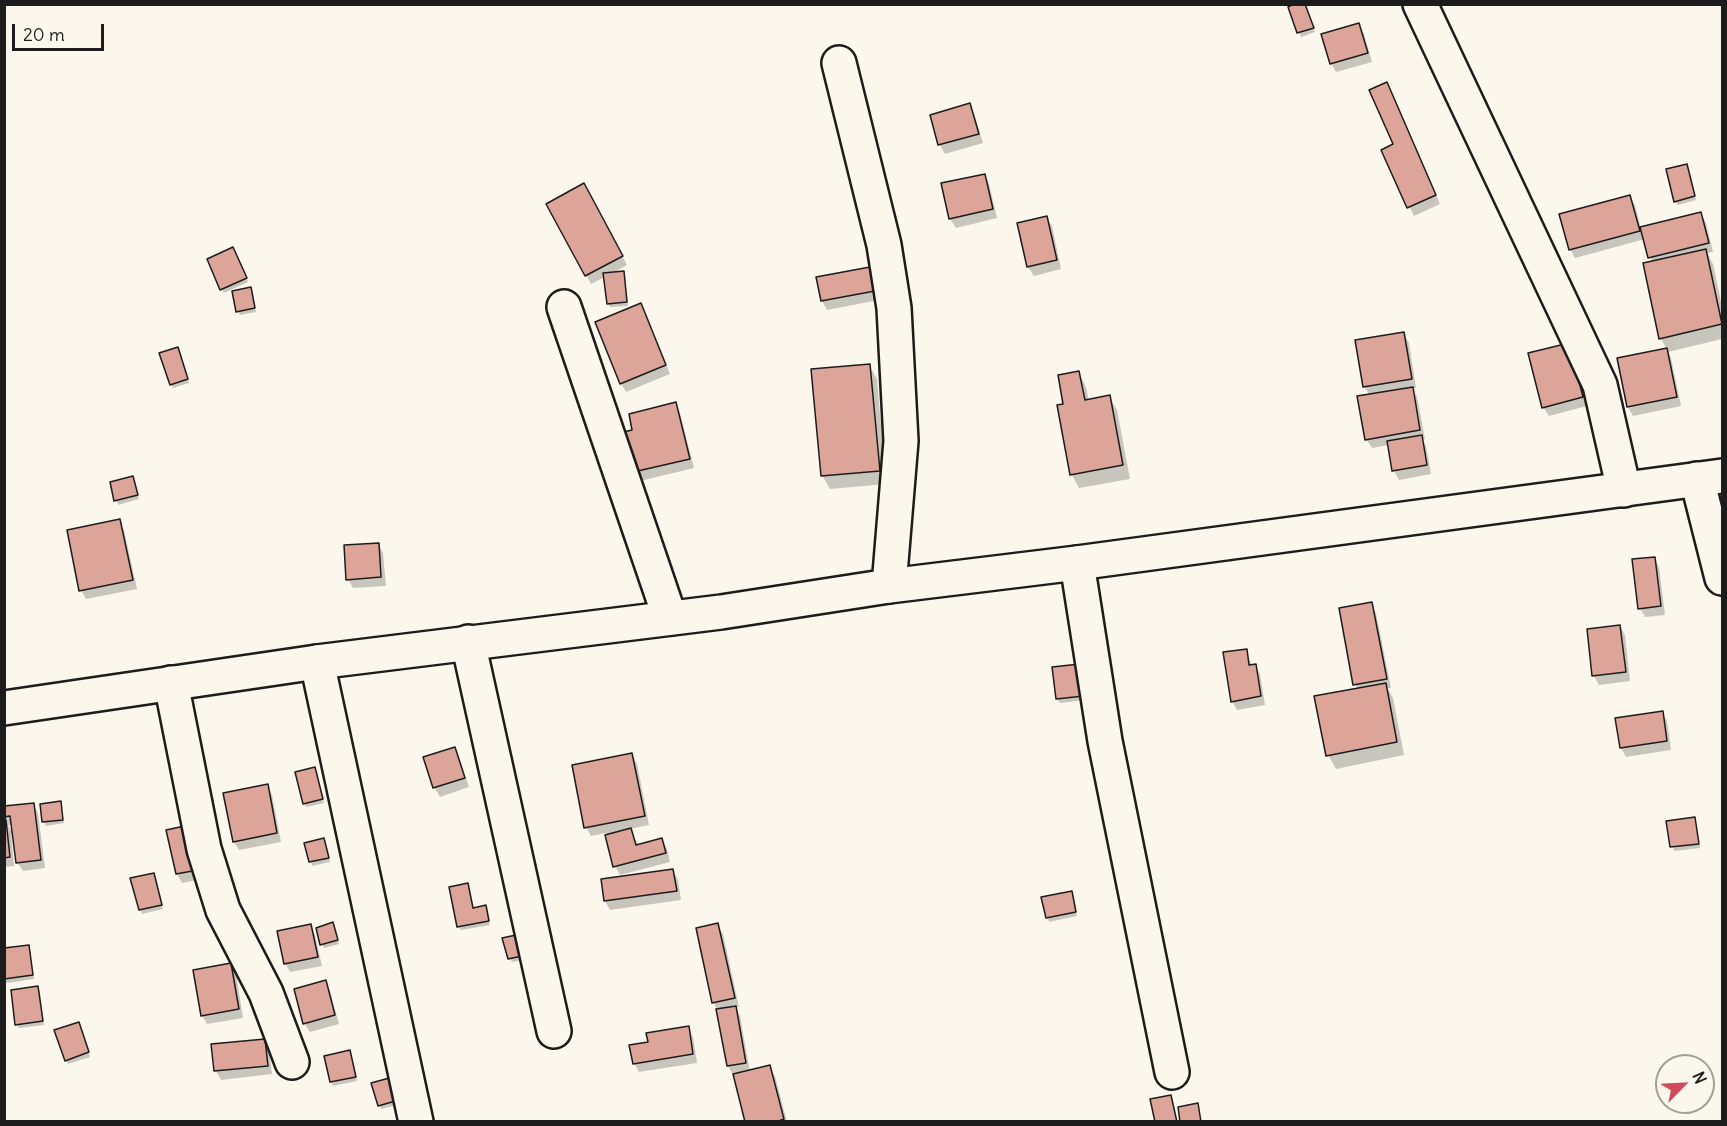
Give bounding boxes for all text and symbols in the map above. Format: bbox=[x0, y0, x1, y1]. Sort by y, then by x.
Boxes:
scale bar bbox=[15, 12, 106, 50]
text: 20 m bbox=[23, 23, 65, 46]
north arrow bbox=[1655, 1054, 1715, 1114]
text: N bbox=[1688, 1068, 1711, 1087]

